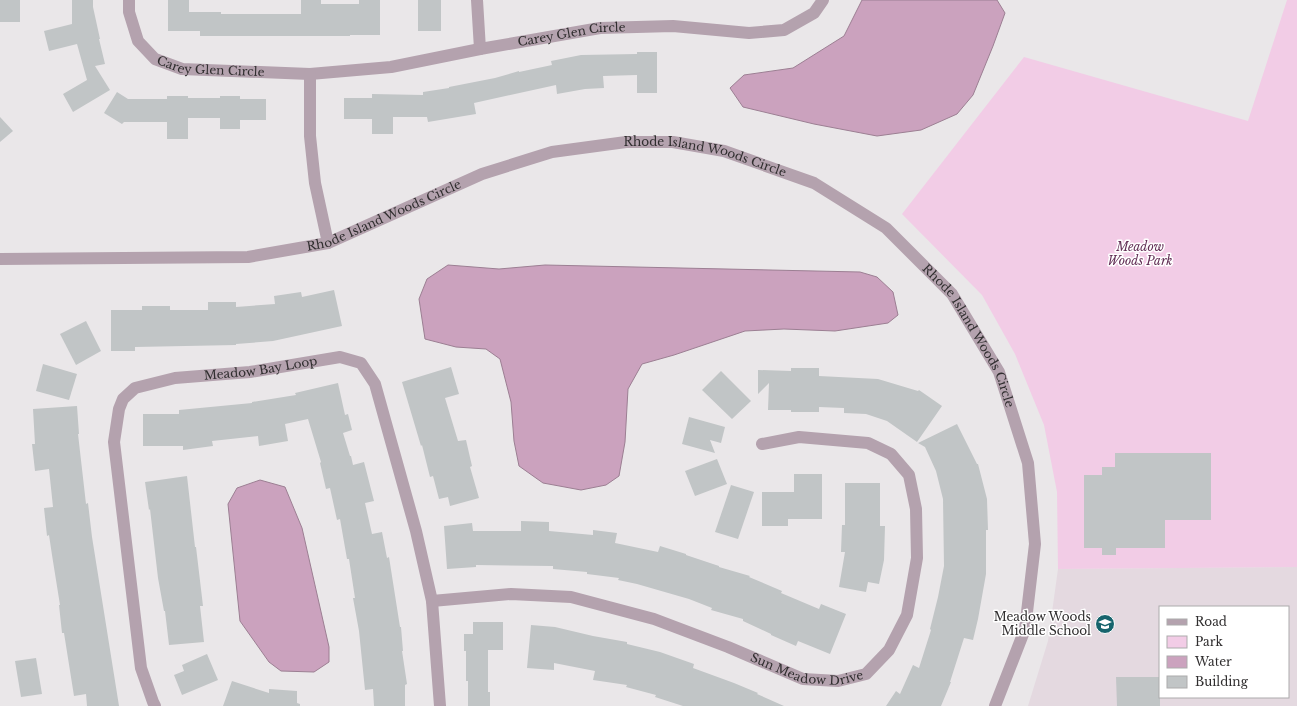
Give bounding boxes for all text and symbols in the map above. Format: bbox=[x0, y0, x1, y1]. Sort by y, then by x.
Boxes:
street label: Carey Glen Circle bbox=[516, 19, 626, 49]
street label: Carey Glen Circle bbox=[155, 52, 265, 79]
street label: Rhode Island Woods Circle bbox=[624, 134, 789, 180]
street label: Rhode Island Woods Circle bbox=[305, 176, 463, 254]
park label: Meadow Woods Park bbox=[1107, 239, 1173, 268]
street label: Rhode Island Woods Circle bbox=[919, 261, 1018, 409]
street label: Meadow Bay Loop bbox=[203, 353, 318, 383]
legend bbox=[1159, 606, 1289, 698]
place label: Meadow Woods Middle School bbox=[994, 609, 1091, 638]
school or university icon: Meadow Woods Middle School bbox=[1094, 613, 1116, 635]
text: Road bbox=[1195, 614, 1227, 629]
text: Park bbox=[1195, 634, 1223, 649]
street label: Sun Meadow Drive bbox=[748, 649, 865, 688]
text: Water bbox=[1194, 654, 1232, 669]
text: Building bbox=[1195, 674, 1249, 689]

